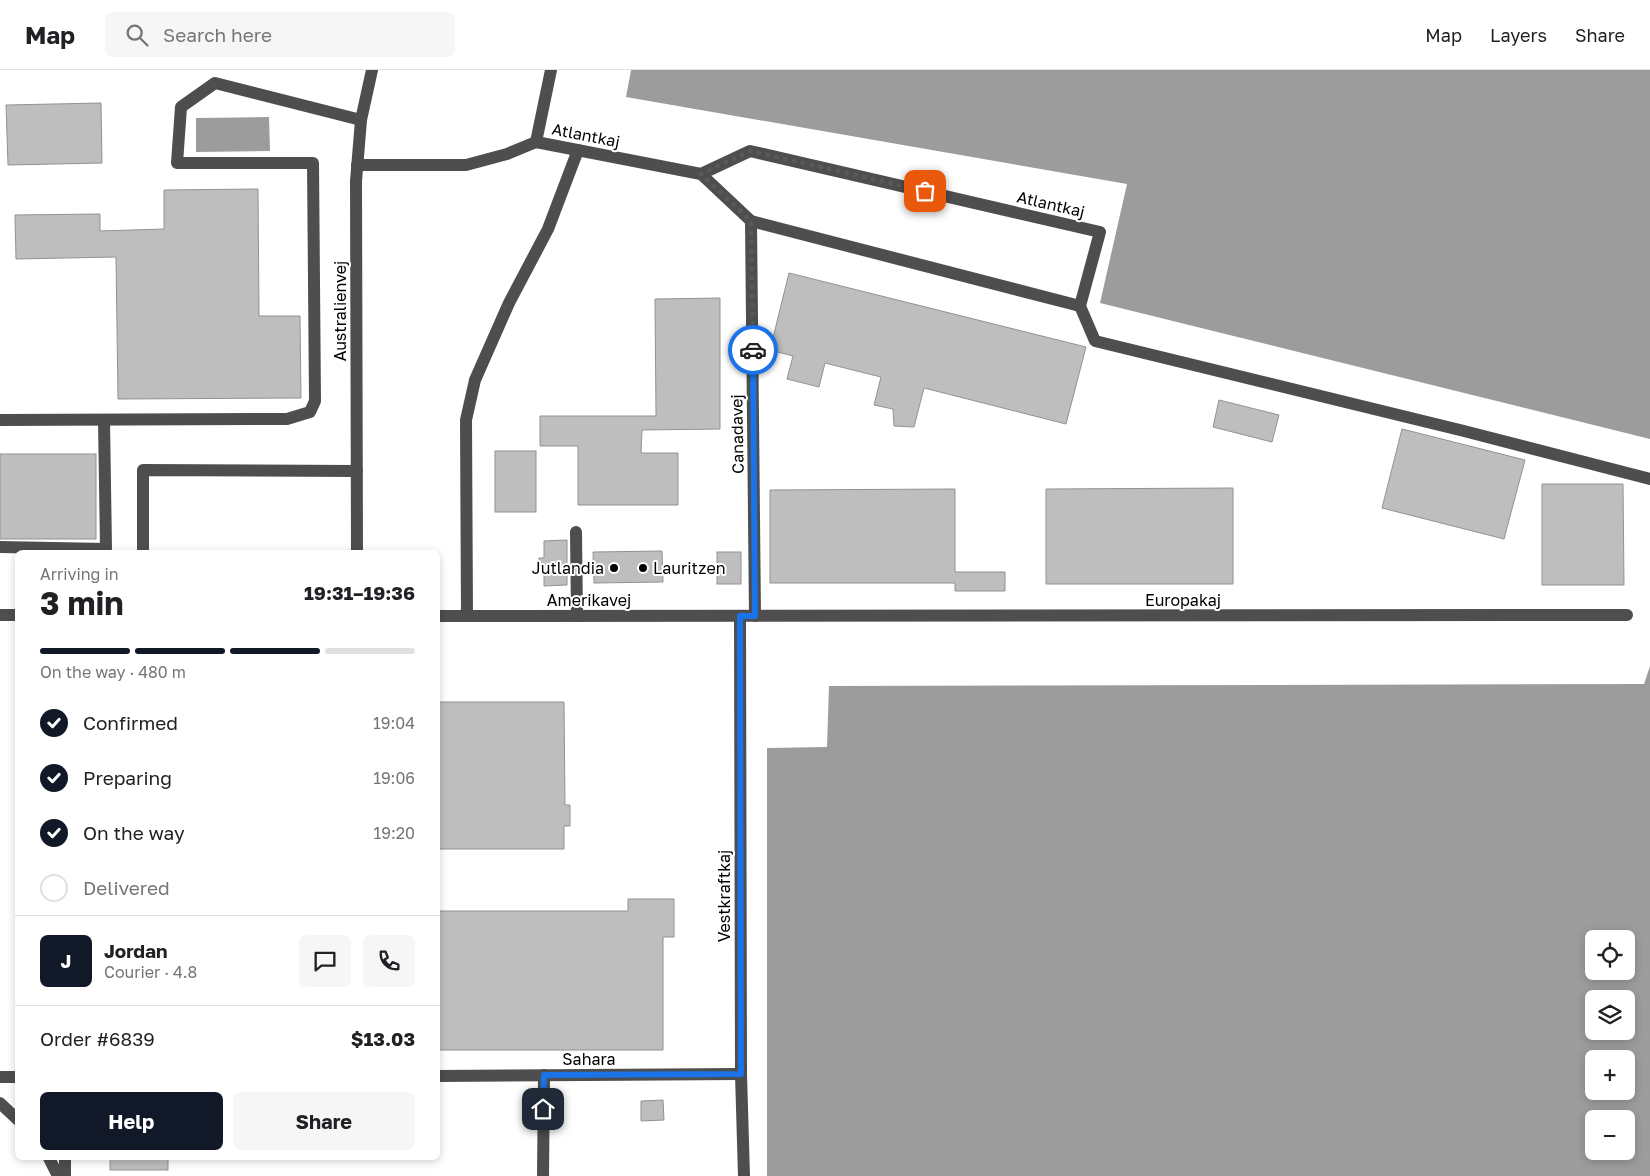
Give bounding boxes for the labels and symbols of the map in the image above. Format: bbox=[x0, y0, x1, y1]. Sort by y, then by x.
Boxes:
street label: Atlantkaj bbox=[550, 119, 622, 151]
pin bbox=[904, 170, 946, 212]
street label: Atlantkaj bbox=[1015, 187, 1087, 221]
street label: Australienvej bbox=[330, 261, 350, 361]
courier bbox=[728, 325, 778, 375]
street label: Canadavej bbox=[726, 394, 748, 474]
place label: Jutlandia bbox=[532, 558, 604, 578]
place label: Lauritzen bbox=[653, 558, 726, 578]
marker: Jutlandia bbox=[608, 562, 620, 574]
marker: Lauritzen bbox=[637, 562, 649, 574]
street label: Amerikavej bbox=[547, 590, 631, 610]
street label: Europakaj bbox=[1145, 590, 1221, 610]
street label: Vestkraftkaj bbox=[714, 850, 734, 942]
street label: Sahara bbox=[562, 1049, 616, 1069]
pin bbox=[522, 1088, 564, 1130]

